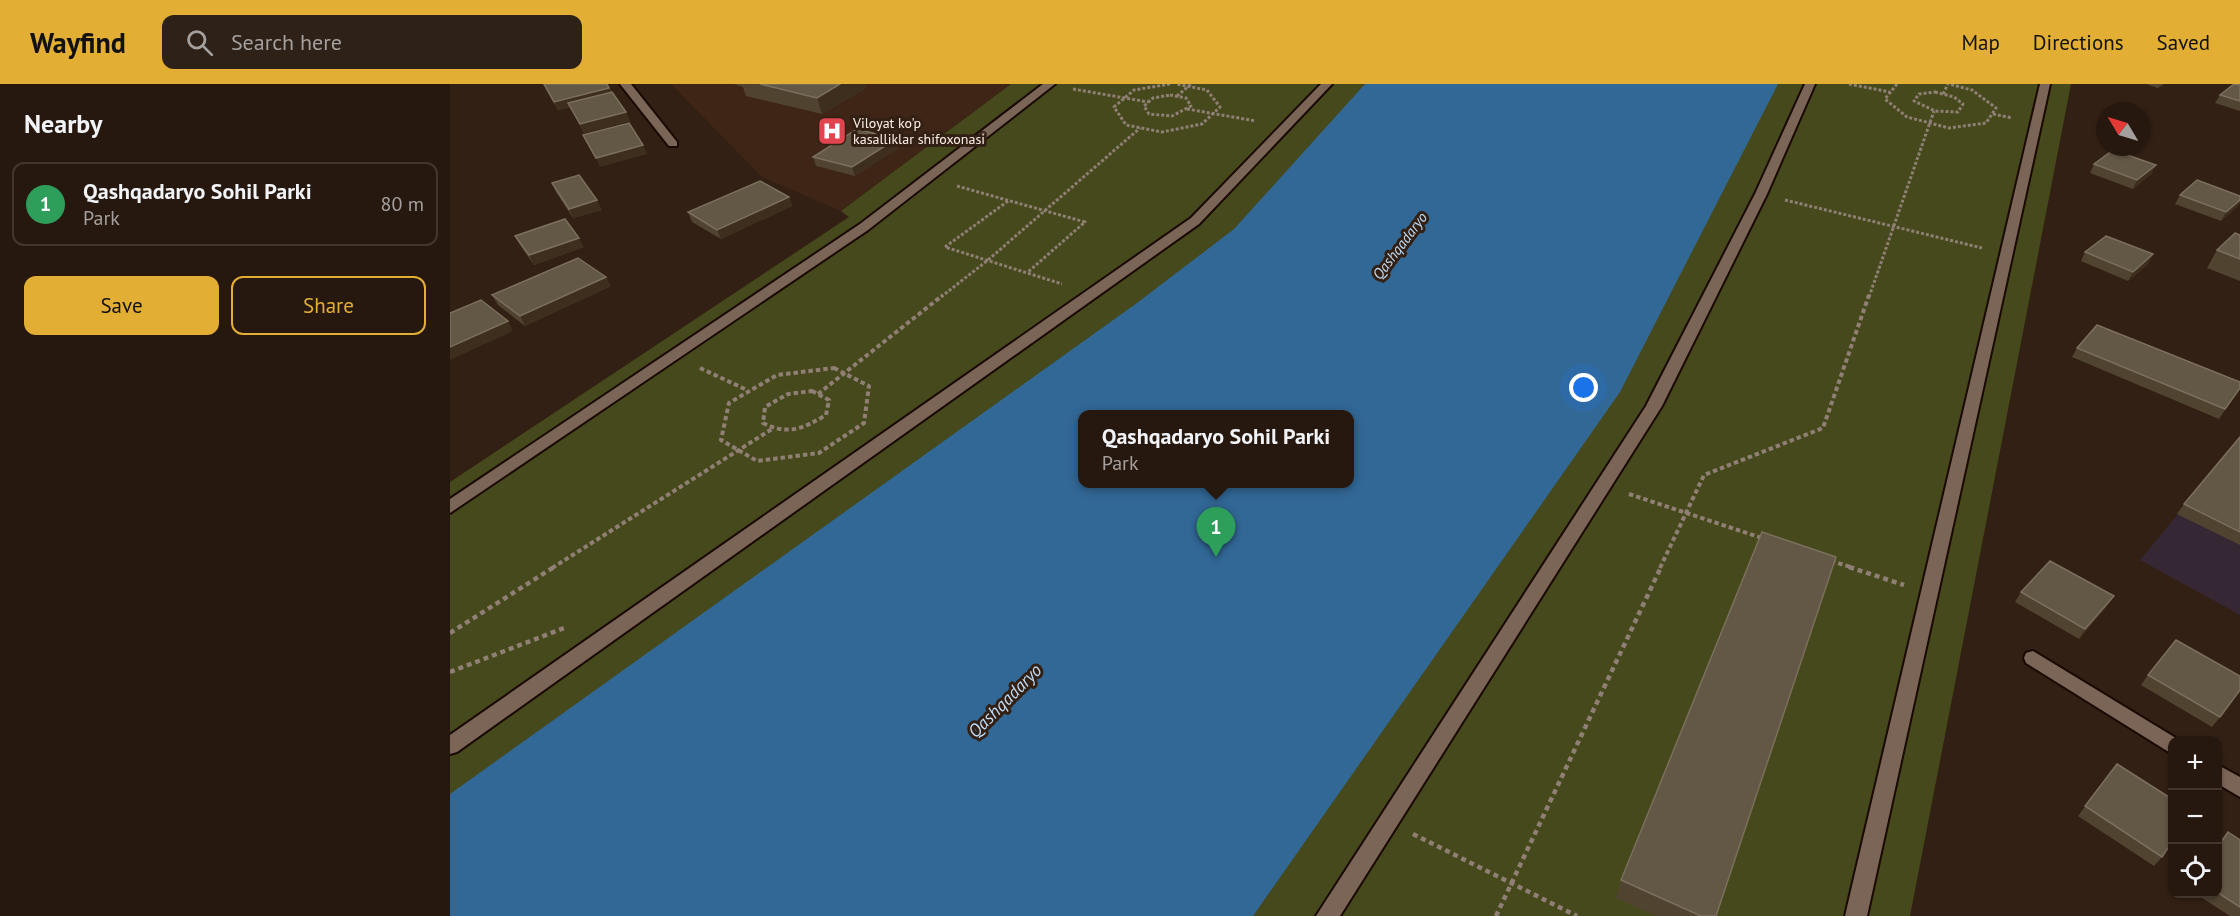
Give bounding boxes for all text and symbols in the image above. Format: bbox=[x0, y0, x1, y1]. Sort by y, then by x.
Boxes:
search box bbox=[162, 15, 582, 69]
text: Wayfind bbox=[30, 24, 126, 61]
icon: search bbox=[183, 26, 216, 59]
text: Search here bbox=[231, 28, 342, 56]
text: Map bbox=[1961, 29, 2000, 56]
text: Directions bbox=[2033, 29, 2124, 56]
text: Saved bbox=[2157, 29, 2210, 56]
north arrow bbox=[2096, 102, 2150, 156]
text: Nearby bbox=[24, 107, 102, 140]
place label: Viloyat ko'p kasalliklar shifoxonasi bbox=[852, 114, 985, 148]
hospital icon: Viloyat ko'p kasalliklar shifoxonasi bbox=[816, 115, 848, 147]
text: Qashqadaryo Sohil Parki bbox=[83, 177, 312, 205]
text: 1 bbox=[40, 191, 51, 217]
text: 80 m bbox=[381, 191, 424, 217]
text: Park bbox=[83, 205, 120, 231]
water label: Qashqadaryo bbox=[1368, 208, 1431, 283]
button: Save bbox=[24, 276, 219, 335]
button: Share bbox=[231, 276, 426, 335]
your location bbox=[1569, 373, 1598, 402]
popup bbox=[1078, 410, 1354, 488]
text: Qashqadaryo Sohil Parki bbox=[1102, 422, 1330, 450]
text: Park bbox=[1102, 450, 1138, 476]
pin: 1 bbox=[1196, 508, 1236, 557]
water label: Qashqadaryo bbox=[963, 659, 1047, 742]
map controls bbox=[2168, 736, 2222, 898]
button: + bbox=[2168, 736, 2222, 790]
button: − bbox=[2168, 790, 2222, 844]
button: locate bbox=[2168, 844, 2222, 898]

